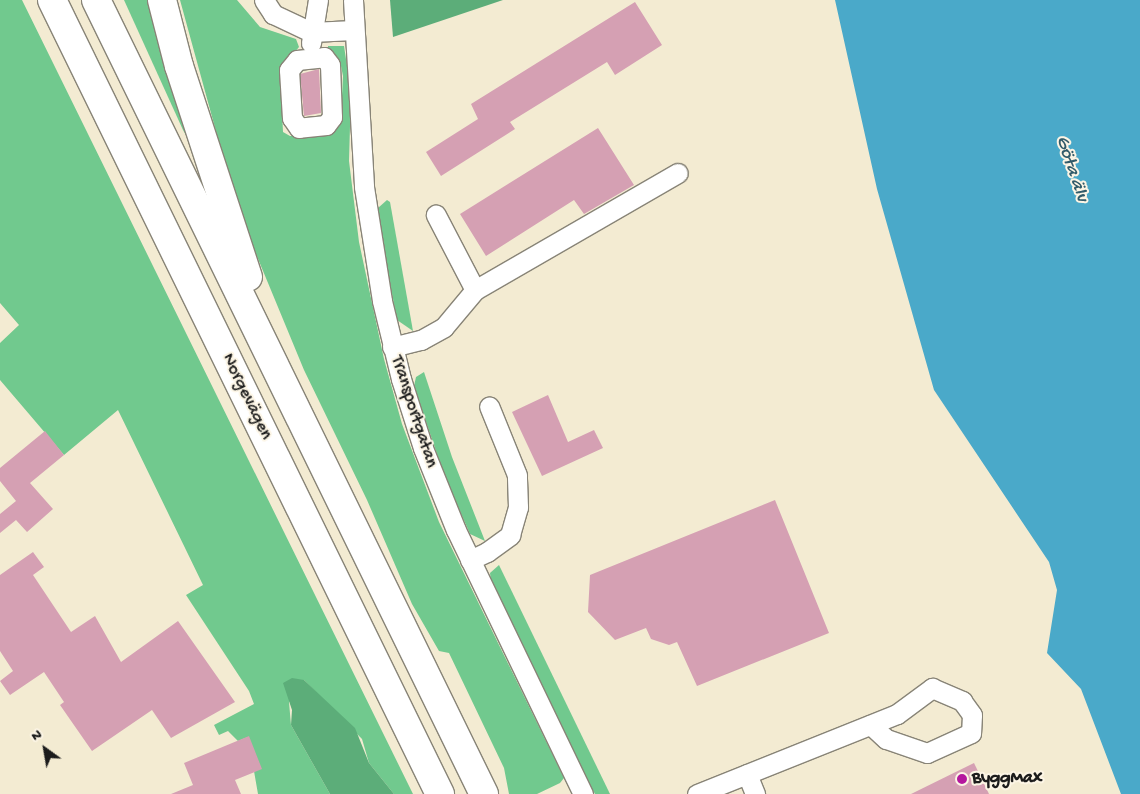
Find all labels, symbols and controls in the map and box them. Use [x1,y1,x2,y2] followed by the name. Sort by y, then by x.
[1050,133,1092,205] water label: Göta älv
[216,350,276,444] street label: Norgevägen
[385,353,441,471] street label: Transportgatan
[20,724,70,774] north arrow
[28,726,45,745] text: N
[972,768,1042,790] place label: ByggMax
[956,773,968,785] marker: ByggMax

